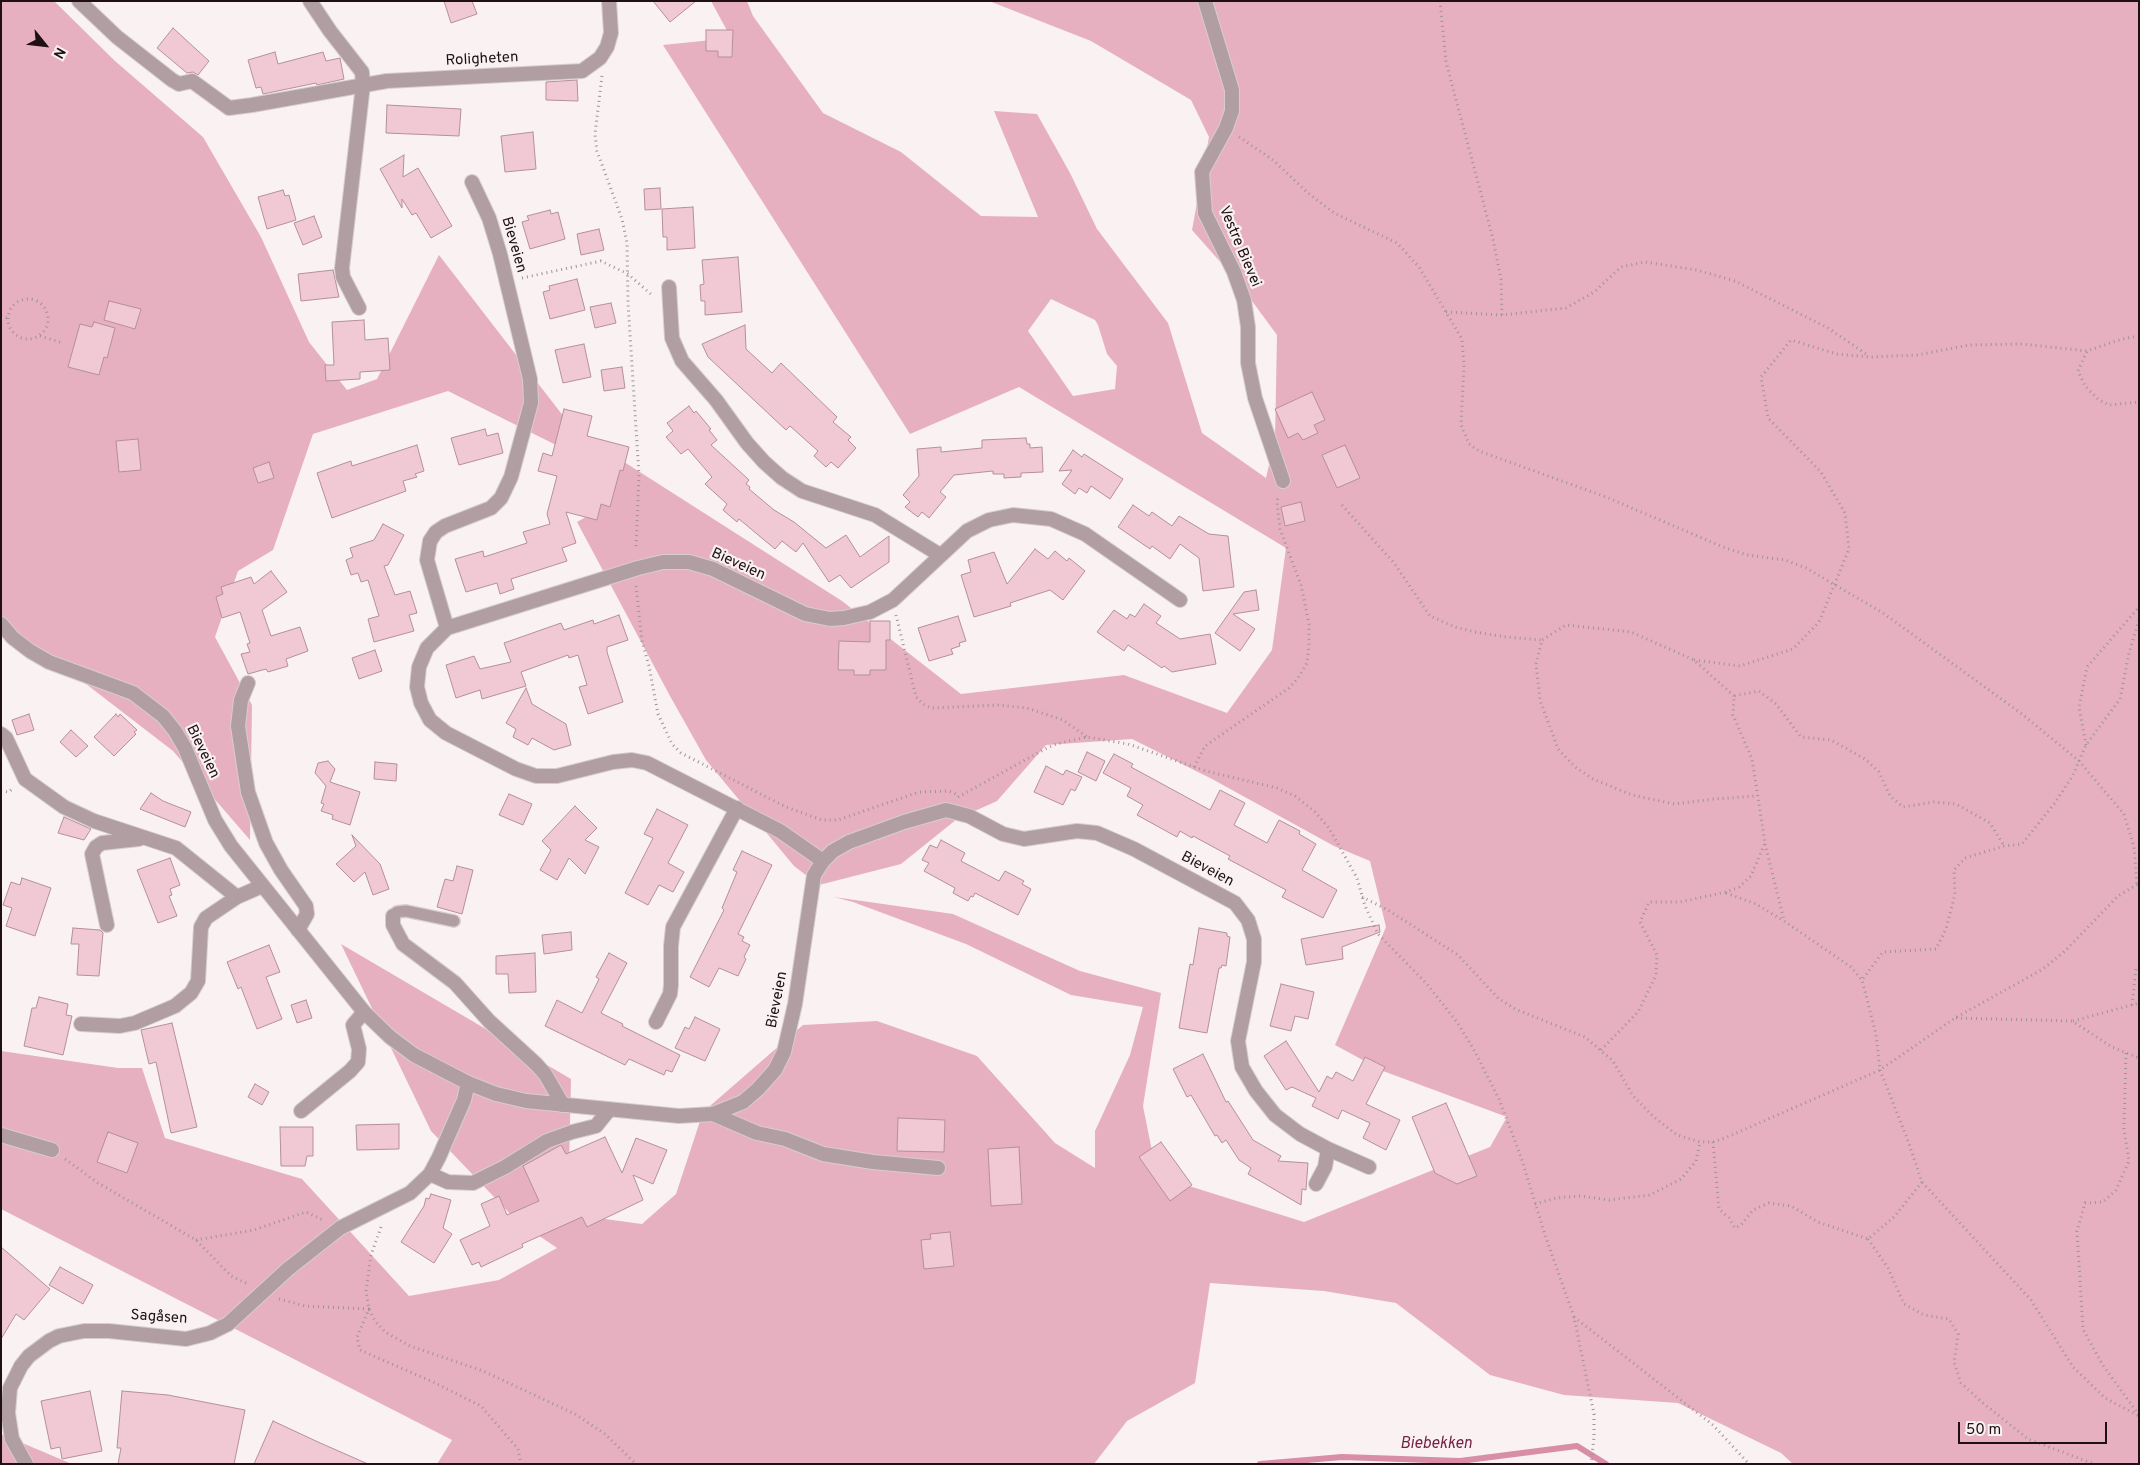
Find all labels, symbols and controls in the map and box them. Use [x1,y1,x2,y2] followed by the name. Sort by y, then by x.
[20,20,70,70] north arrow
[49,44,68,61] text: N
[445,49,519,71] street label: Roligheten
[1214,204,1264,290] street label: Vestre Bievei
[496,215,530,275] street label: Bieveien
[708,545,768,585] street label: Bieveien
[181,722,223,782] street label: Bieveien
[1177,849,1237,891] street label: Bieveien
[764,970,792,1030] street label: Bieveien
[130,1307,188,1329] street label: Sagåsen
[1960,1412,2109,1444] scale bar
[1966,1421,2001,1440] text: 50 m
[1400,1435,1472,1455] water label: Biebekken

